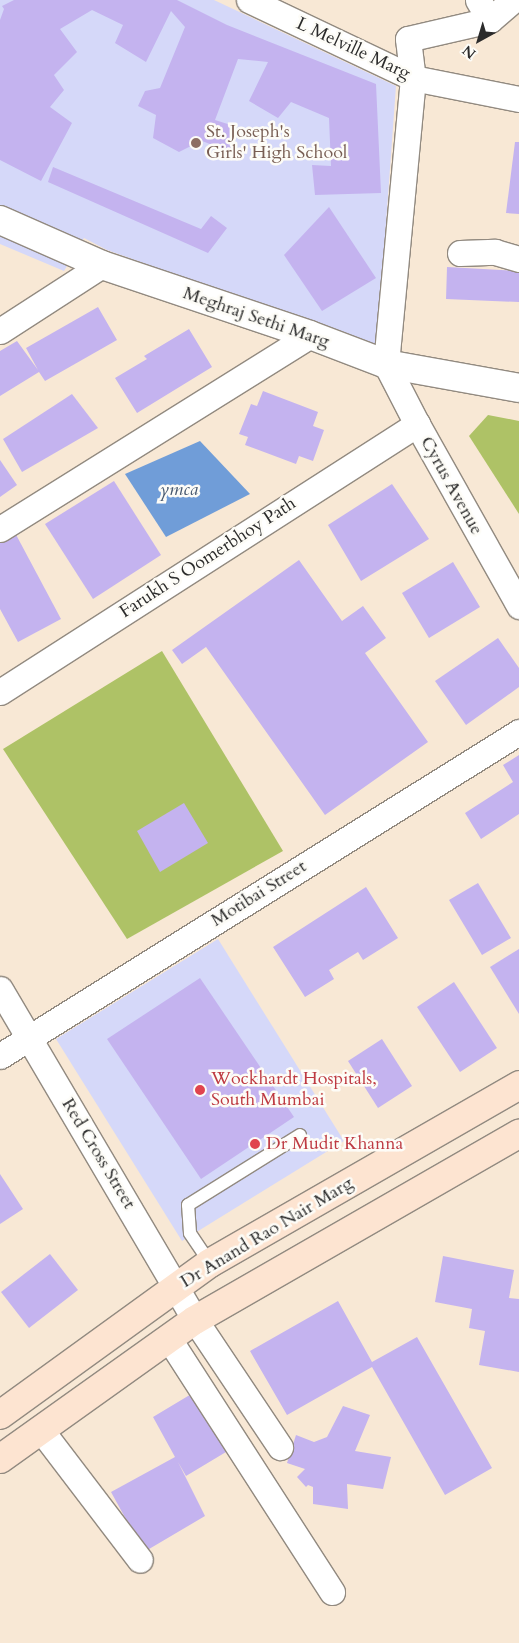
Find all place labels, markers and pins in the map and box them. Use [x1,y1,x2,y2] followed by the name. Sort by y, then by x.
[206,122,347,164] place label: St. Joseph's Girls' High School
[190,137,202,149] marker: St. Joseph's Girls' High School
[211,1069,377,1112] place label: Wockhardt Hospitals, South Mumbai
[193,1083,207,1097] marker: Wockhardt Hospitals, South Mumbai
[266,1133,403,1155] place label: Dr Mudit Khanna
[248,1137,262,1151] marker: Dr Mudit Khanna

